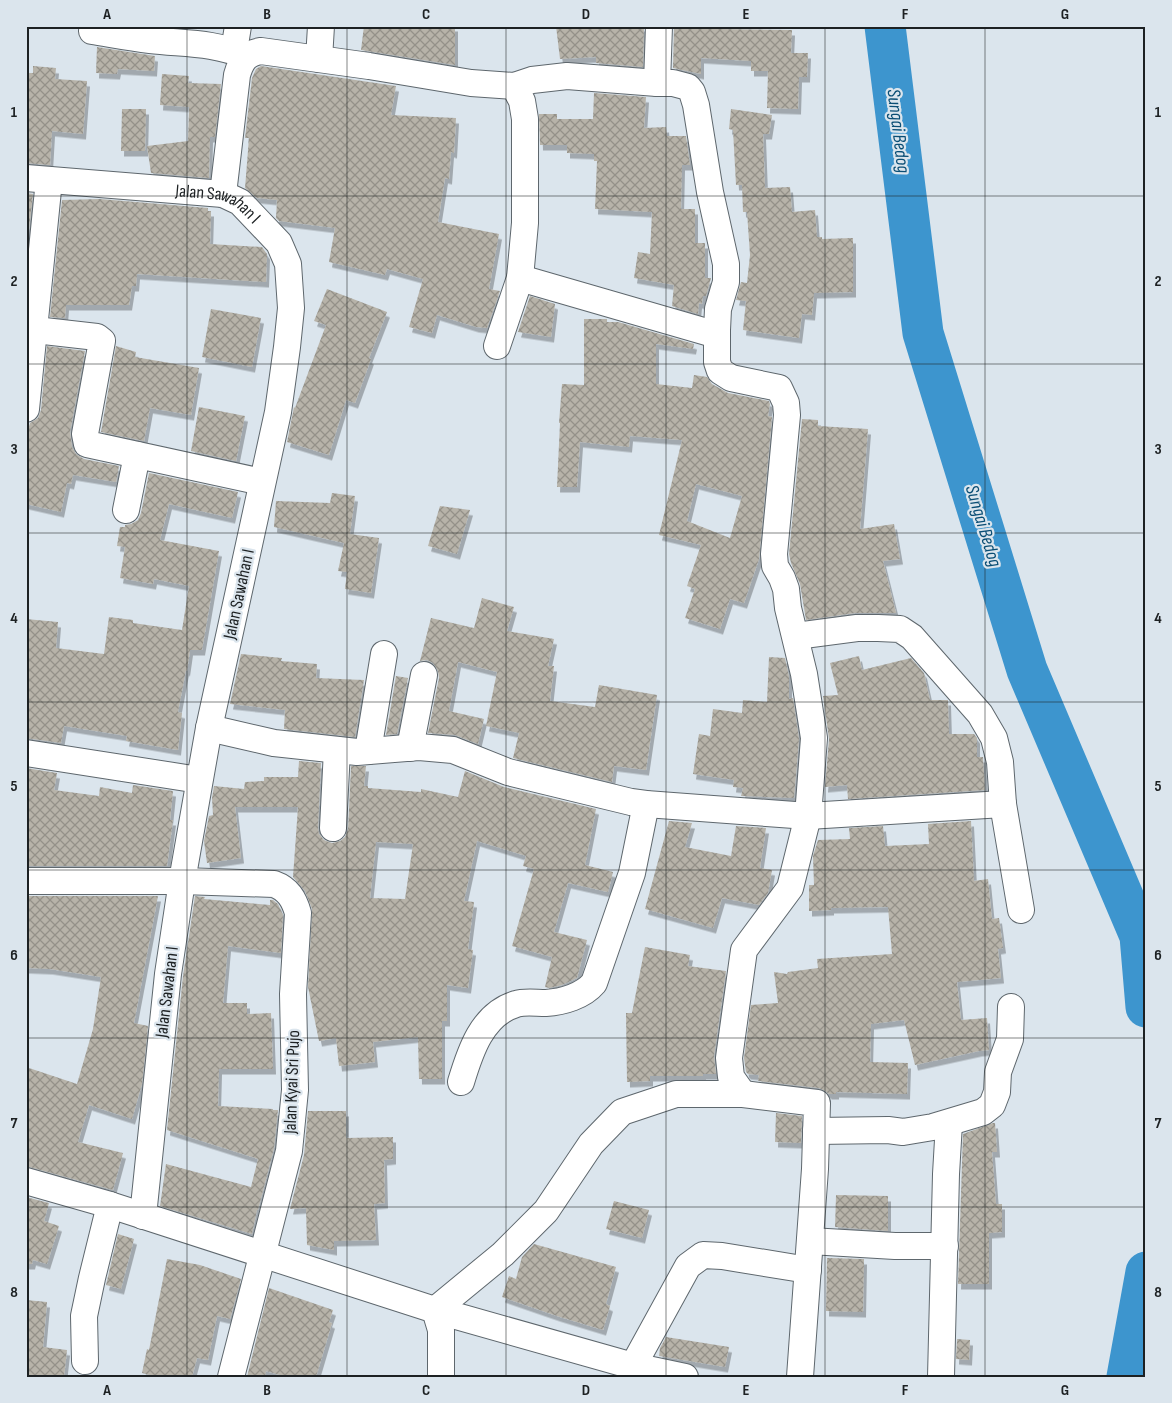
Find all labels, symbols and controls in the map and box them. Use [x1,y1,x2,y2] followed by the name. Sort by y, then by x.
[102,5,111,24] text: A
[263,5,271,24] text: B
[422,5,430,24] text: C
[582,5,590,24] text: D
[743,5,750,24] text: E
[902,5,909,24] text: F
[1061,5,1069,24] text: G
[881,88,915,175] water label: Sungai Bedog
[11,103,18,122] text: 1
[1155,103,1162,122] text: 1
[174,180,265,228] street label: Jalan Sawahan I
[10,272,18,291] text: 2
[1154,272,1162,291] text: 2
[10,440,18,459] text: 3
[1154,440,1162,459] text: 3
[960,482,1006,570] water label: Sungai Bedog
[219,547,259,642] street label: Jalan Sawahan I
[10,609,18,628] text: 4
[1154,609,1162,628] text: 4
[10,777,18,796] text: 5
[1154,777,1162,796] text: 5
[151,945,183,1040] street label: Jalan Sawahan I
[10,946,18,965] text: 6
[1154,946,1162,965] text: 6
[280,1030,304,1135] street label: Jalan Kyai Sri Pujo
[11,1114,18,1133] text: 7
[1155,1114,1162,1133] text: 7
[10,1283,18,1302] text: 8
[1154,1283,1162,1302] text: 8
[102,1381,111,1400] text: A
[263,1381,271,1400] text: B
[422,1381,430,1400] text: C
[582,1381,590,1400] text: D
[743,1381,750,1400] text: E
[902,1381,909,1400] text: F
[1061,1381,1069,1400] text: G

